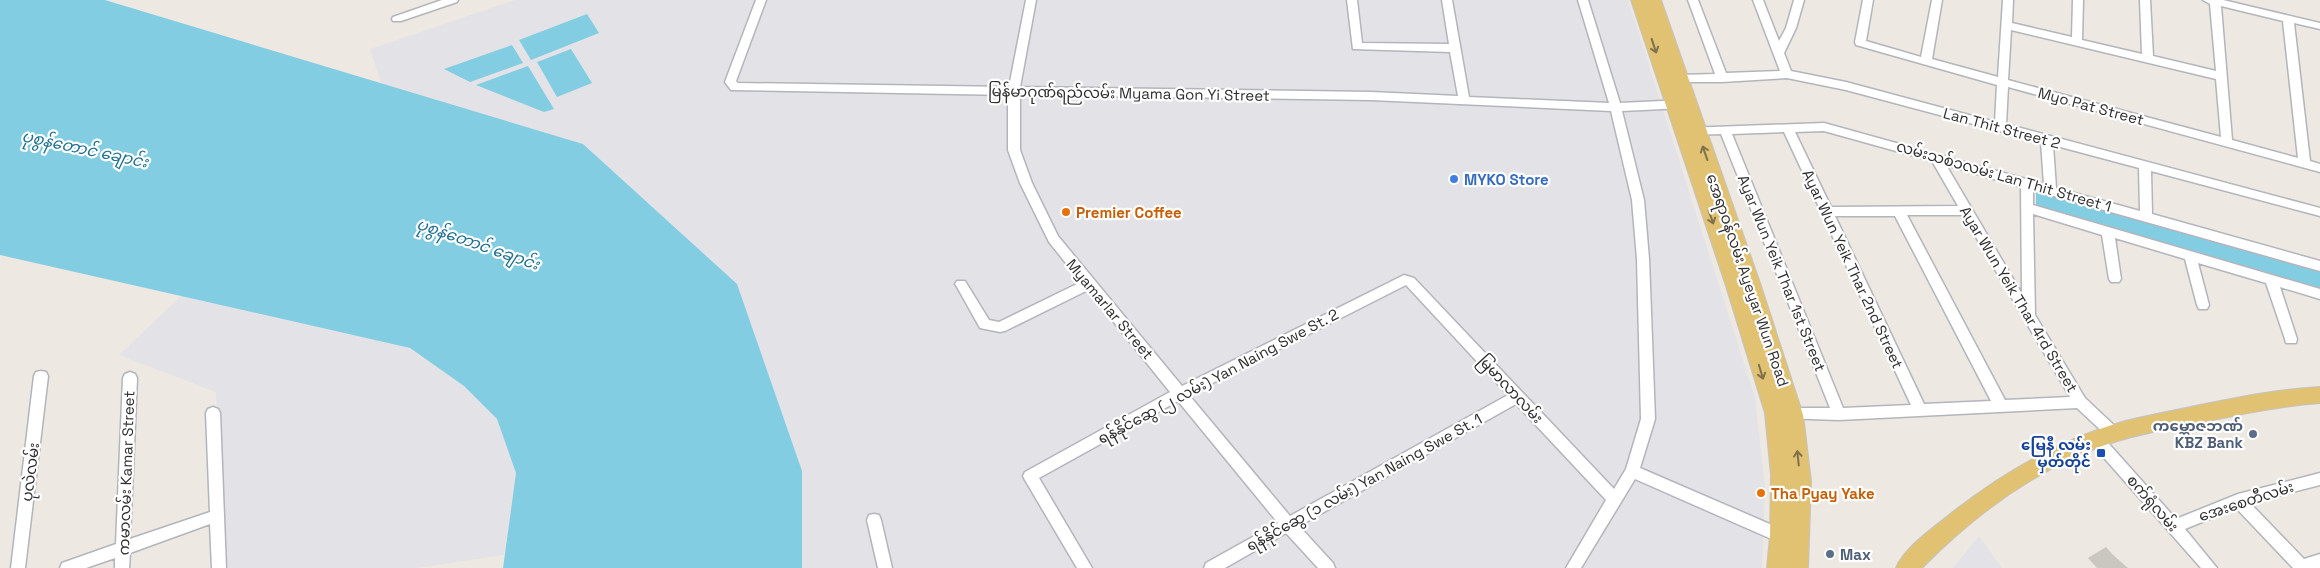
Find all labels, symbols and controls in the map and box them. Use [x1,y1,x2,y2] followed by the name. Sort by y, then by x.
[1650,38,1659,54] one-way arrow
[988,81,1270,108] street label: မြန်မာဂုဏ်ရည်လမ်း Myama Gon Yi Street
[2036,83,2146,129] street label: Myo Pat Street
[1941,103,2063,153] street label: Lan Thit Street 2
[19,124,152,176] water label: ပုစွန်တောင် ချောင်း
[1894,136,2114,216] street label: လမ်းသစ်၁လမ်း Lan Thit Street 1
[1700,145,1709,161] one-way arrow
[1798,166,1908,372] street label: Ayar Wun Yeik Thar 2nd Street
[1464,170,1549,189] place label: MYKO Store
[1700,171,1793,390] street label: အေရာဝန်လမ်း Ayeyar Wun Road
[1734,172,1830,374] street label: Ayar Wun Yeik Thar 1st Street
[1448,173,1460,185] marker: MYKO Store
[1956,202,2082,396] street label: Ayar Wun Yeik Thar 4rd Street
[1076,203,1182,222] place label: Premier Coffee
[1060,206,1072,218] marker: Premier Coffee
[1707,209,1716,224] one-way arrow
[413,212,544,278] water label: ပုစွန်တောင် ချောင်း
[1062,255,1158,363] street label: Myamarlar Street
[1094,304,1343,450] street label: ရန်နိုင်ဆွေ (၂ လမ်း) Yan Naing Swe St. 2
[1472,351,1547,429] street label: မြမာလာလမ်း
[1757,363,1767,379] one-way arrow
[114,390,138,556] street label: ကမာလမ်း Kamar Street
[1243,409,1487,558] street label: ရန်နိုင်ဆွေ (၁ လမ်း) Yan Naing Swe St. 1
[2153,416,2244,452] place label: ကမ္ဘောဇဘဏ် KBZ Bank
[2247,428,2259,440] marker: ကမ္ဘောဇဘဏ် KBZ Bank
[2021,435,2091,474] place label: မြေနီ လမ်း မှတ်တိုင်
[17,441,46,503] street label: ပုလဲလမ်း
[2095,447,2107,459] marker: မြေနီ လမ်း မှတ်တိုင်
[1793,450,1803,466] one-way arrow
[2121,471,2183,537] street label: စက်ရုံလမ်း
[2196,477,2296,525] street label: အေးစေတီလမ်း
[1771,484,1875,503] place label: Tha Pyay Yake
[1755,487,1767,499] marker: Tha Pyay Yake
[1840,545,1871,564] place label: Max
[1824,548,1836,560] marker: Max

